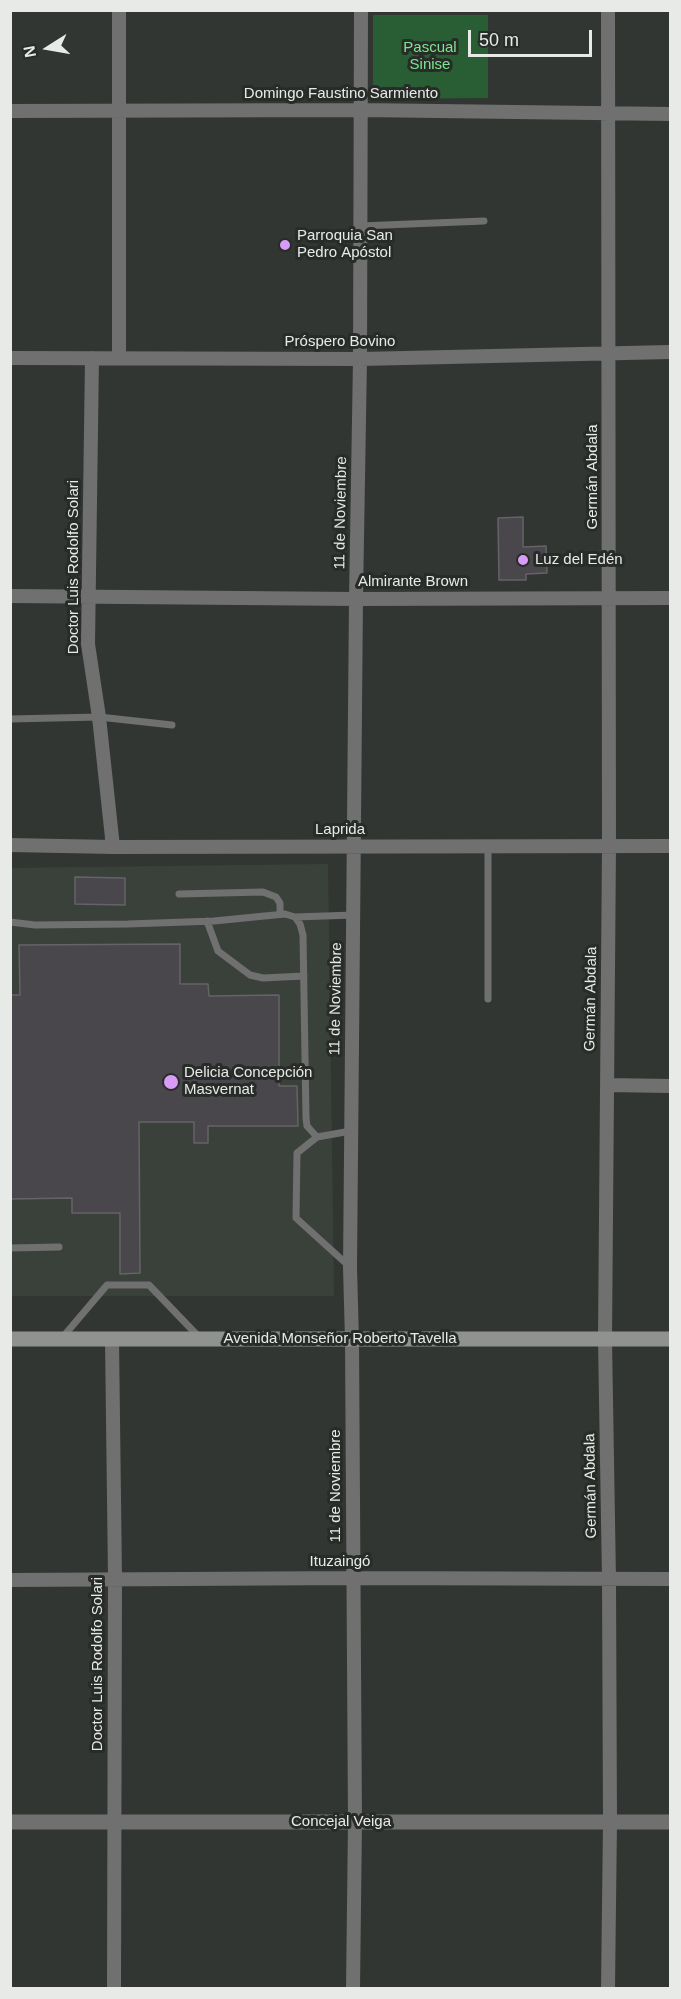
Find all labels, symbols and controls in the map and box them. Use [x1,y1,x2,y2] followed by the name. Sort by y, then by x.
[18,18,78,78] north arrow
[471,18,596,56] scale bar
[479,30,519,50] text: 50 m
[403,39,457,74] park label: Pascual Sinise
[20,44,39,59] text: N
[244,85,438,103] street label: Domingo Faustino Sarmiento
[297,227,393,262] place label: Parroquia San Pedro Apóstol
[278,238,292,252] marker: Parroquia San Pedro Apóstol
[285,333,395,351] street label: Próspero Bovino
[584,424,602,530] street label: Germán Abdala
[331,456,351,570] street label: 11 de Noviembre
[65,480,83,654] street label: Doctor Luis Rodolfo Solari
[535,551,623,569] place label: Luz del Edén
[516,553,530,567] marker: Luz del Edén
[358,573,468,591] street label: Almirante Brown
[315,821,365,839] street label: Laprida
[326,942,346,1056] street label: 11 de Noviembre
[581,946,601,1052] street label: Germán Abdala
[184,1064,312,1099] place label: Delicia Concepción Masvernat
[162,1073,180,1091] marker: Delicia Concepción Masvernat
[223,1330,457,1348] street label: Avenida Monseñor Roberto Tavella
[327,1429,345,1543] street label: 11 de Noviembre
[581,1433,601,1539] street label: Germán Abdala
[310,1553,370,1571] street label: Ituzaingó
[89,1577,107,1751] street label: Doctor Luis Rodolfo Solari
[291,1813,391,1831] street label: Concejal Veiga

